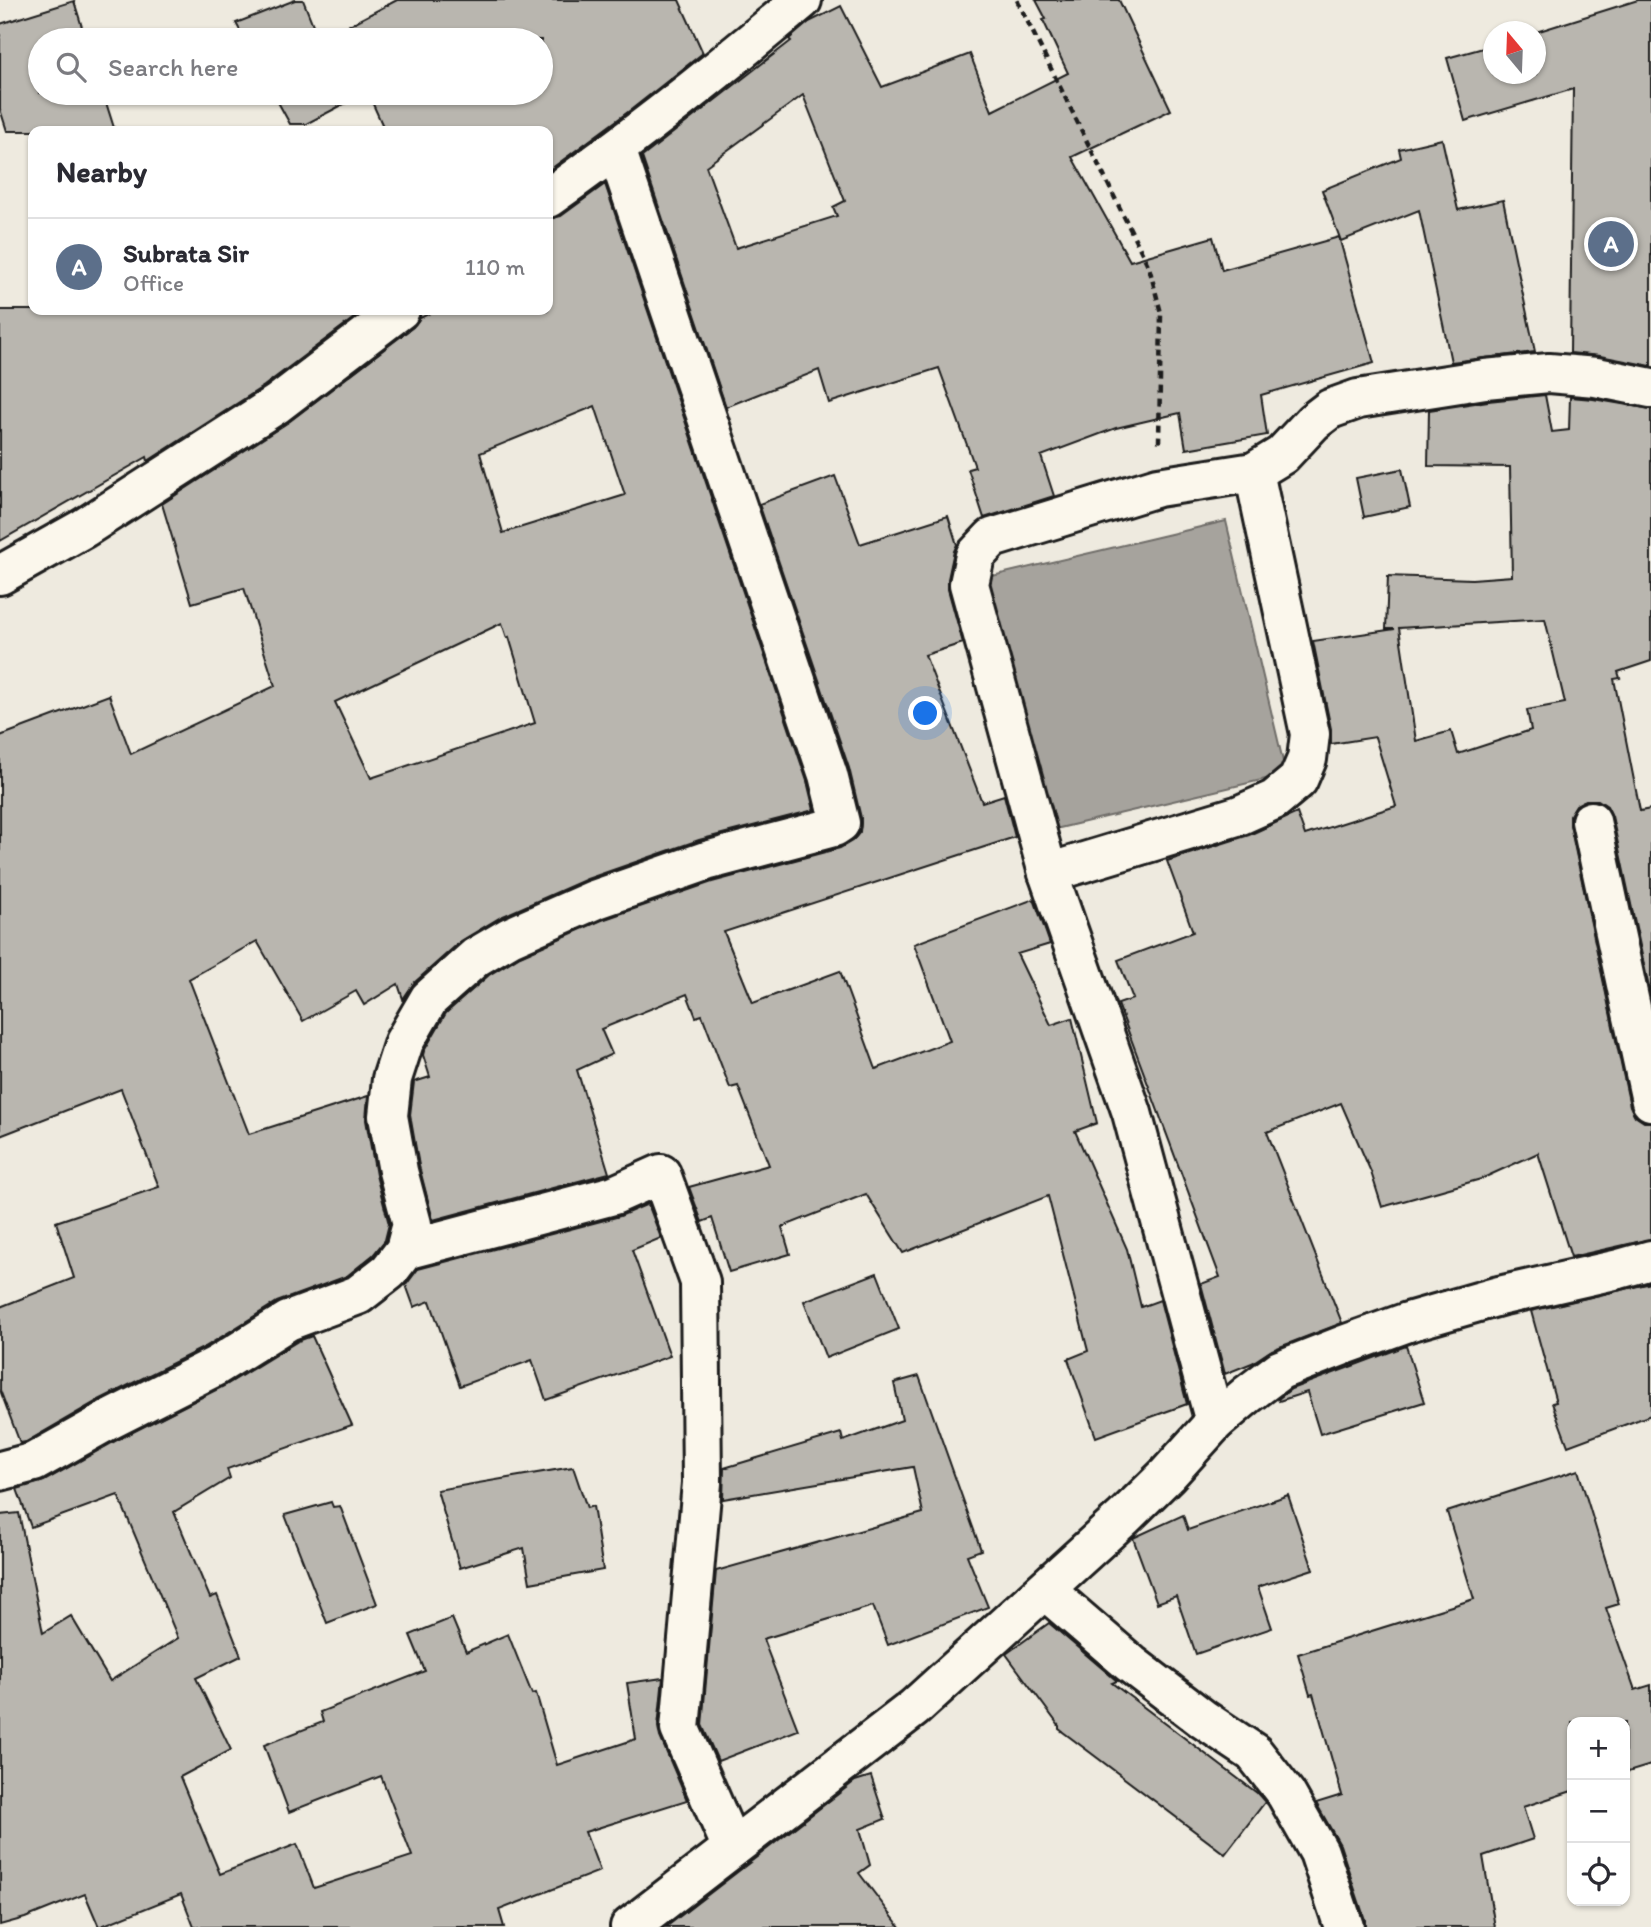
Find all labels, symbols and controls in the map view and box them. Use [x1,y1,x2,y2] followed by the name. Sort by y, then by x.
[1483,21,1546,84] north arrow
[28,28,553,105] search box
[52,48,90,86] icon: search
[108,51,238,83] text: Search here
[56,153,147,190] text: Nearby
[1588,218,1634,270] pin: A
[123,237,249,269] text: Subrata Sir
[72,253,86,281] text: A
[465,253,525,281] text: 110 m
[123,269,184,297] text: Office
[908,696,942,730] your location
[1567,1717,1630,1906] map controls
[1567,1717,1630,1780] button: +
[1567,1780,1630,1843] button: −
[1567,1843,1630,1906] button: locate

